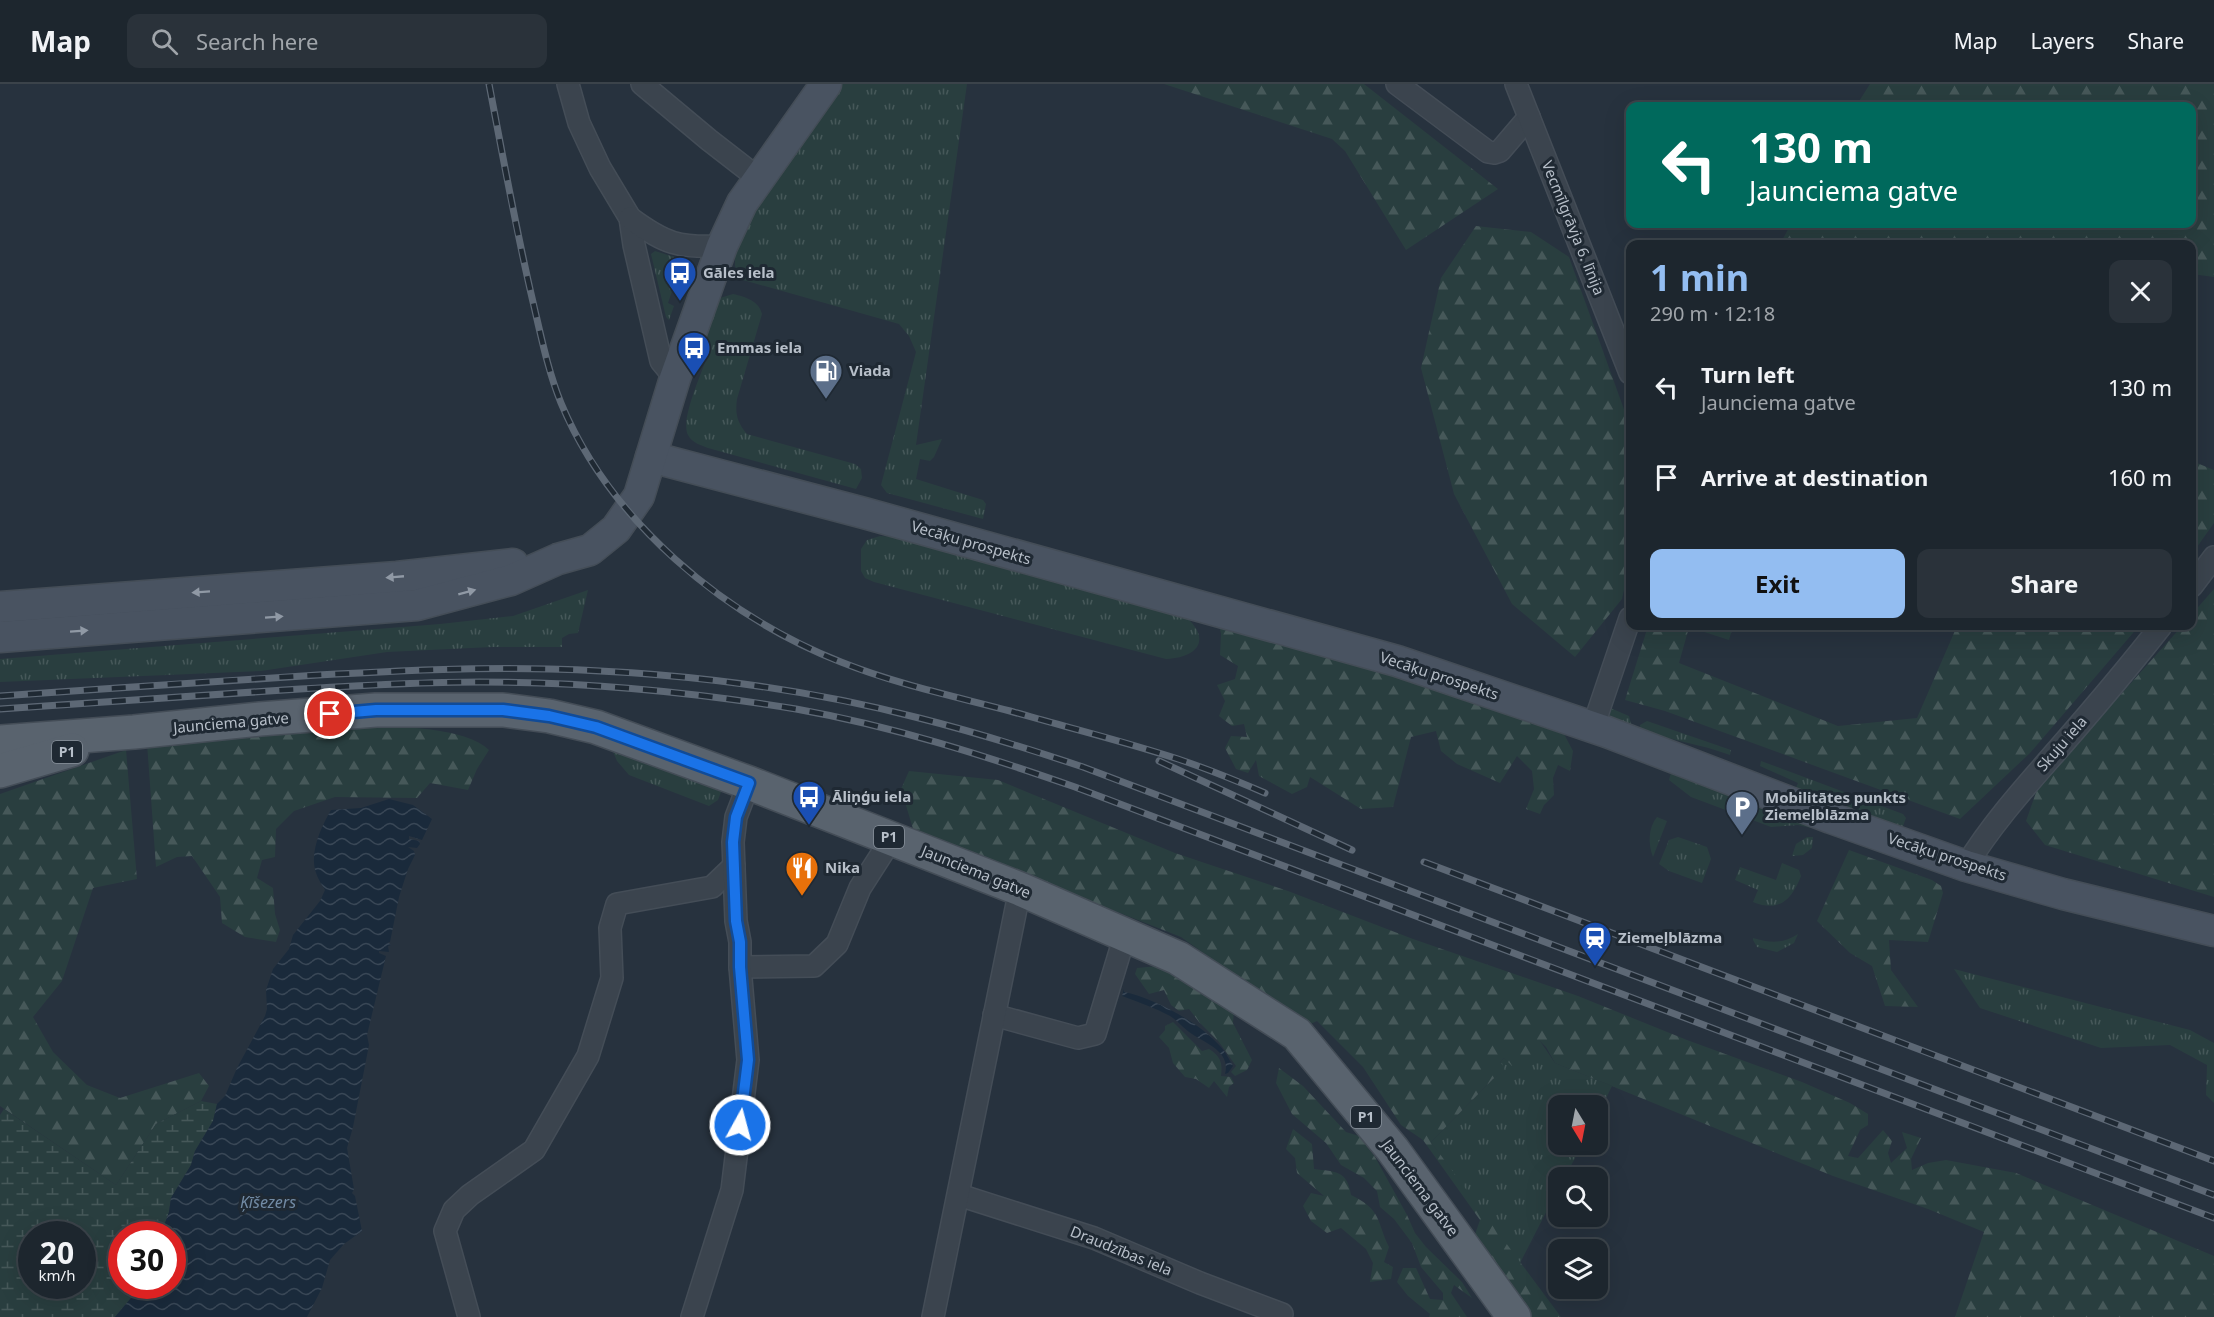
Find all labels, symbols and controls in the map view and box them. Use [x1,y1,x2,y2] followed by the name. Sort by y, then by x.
[127,14,547,68] search box
[30,22,91,60] text: Map
[148,25,181,58] icon: search
[196,26,318,56] text: Search here
[1954,27,1998,55] text: Map
[2031,27,2095,55] text: Layers
[2128,27,2184,55] text: Share
[1749,118,1873,175] text: 130 m
[1650,126,1728,204] icon: left
[1538,158,1610,298] street label: Vecmīlgrāvja 6. līnija
[1749,172,1958,209] text: Jaunciema gatve
[1650,253,1749,302] text: 1 min
[662,255,698,302] bus stop icon: Gāles iela
[2109,260,2172,323] button: close
[703,262,775,282] place label: Gāles iela
[1650,300,1775,327] text: 290 m · 12:18
[676,330,712,377] bus stop icon: Emmas iela
[717,337,802,357] place label: Emmas iela
[808,353,844,400] fuel station icon: Viada
[1701,359,1795,389] text: Turn left
[849,360,891,380] place label: Viada
[1650,371,1683,404] icon: left
[2108,372,2172,402] text: 130 m
[1701,389,1856,416] text: Jaunciema gatve
[1650,461,1683,494] icon: arrive
[1701,462,1928,492] text: Arrive at destination
[2108,462,2172,492] text: 160 m
[909,515,1033,569] street label: Vecāķu prospekts
[1650,549,1905,618] button: Exit
[1917,549,2172,618] button: Share
[386,572,405,582] one-way arrow
[191,587,210,596] one-way arrow
[458,587,476,596] one-way arrow
[264,612,283,621] one-way arrow
[70,626,89,636] one-way arrow
[1377,646,1501,704] street label: Vecāķu prospekts
[304,688,355,739] pin
[313,697,346,730] icon: arrive
[170,707,290,737] street label: Jaunciema gatve
[2032,711,2091,775] street label: Skuju iela
[52,741,82,763] road number: P1
[791,779,827,826] bus stop icon: Āliņģu iela
[832,786,911,806] place label: Āliņģu iela
[1765,787,1906,824] place label: Mobilitātes punkts Ziemeļblāzma
[1724,789,1760,836] parking icon: Mobilitātes punkts Ziemeļblāzma
[874,826,904,848] road number: P1
[1885,827,2009,885] street label: Vecāķu prospekts
[917,839,1034,902] street label: Jaunciema gatve
[784,850,820,897] restaurant icon: Nika
[825,857,860,877] place label: Nika
[1577,920,1613,967] station icon: Ziemeļblāzma
[1618,927,1722,947] place label: Ziemeļblāzma
[708,1093,772,1157] position arrow
[1548,1095,1608,1155] north arrow
[1548,1095,1608,1299] map controls
[1351,1106,1381,1128] road number: P1
[1377,1133,1464,1240] street label: Jaunciema gatve
[1548,1167,1608,1227] button: search
[240,1191,296,1213] water label: Ķīšezers
[108,1221,186,1299] speed limit sign: 30
[1068,1221,1175,1280] street label: Draudzības iela
[40,1232,74,1273] text: 20
[1548,1239,1608,1299] button: layers
[39,1265,75,1285] text: km/h

